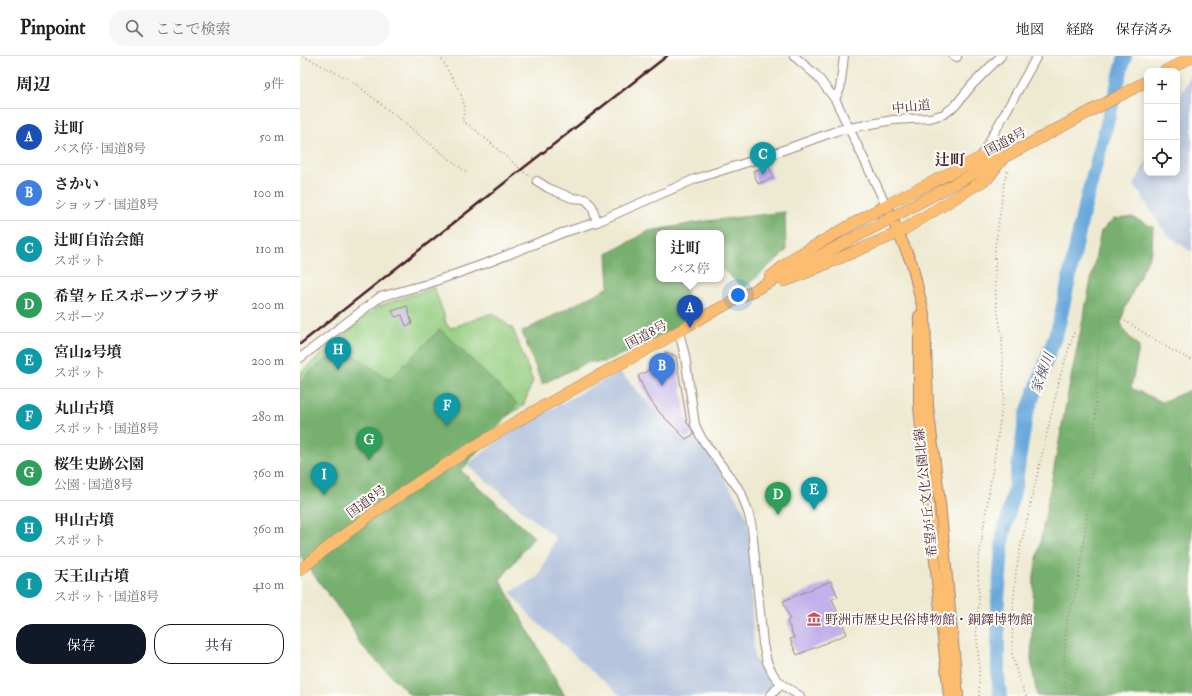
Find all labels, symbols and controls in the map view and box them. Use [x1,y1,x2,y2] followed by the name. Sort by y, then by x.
[109,10,389,46] search box
[20,16,85,40] text: Pinpoint
[123,17,145,39] icon: search
[155,20,230,39] text: ここで検索
[1016,21,1044,38] text: 地図
[1066,21,1094,38] text: 経路
[1116,21,1172,38] text: 保存済み
[1144,68,1180,176] map controls
[1144,68,1180,104] button: +
[16,74,50,95] text: 周辺
[264,76,284,92] text: 9件
[891,97,931,117] street label: 中山道
[1144,104,1180,140] button: −
[54,119,84,138] text: 辻町
[982,124,1029,160] street label: 国道8号
[25,129,33,145] text: A
[259,129,284,145] text: 50 m
[1144,140,1180,176] button: locate
[54,141,146,157] text: バス停 · 国道8号
[750,142,776,175] pin: C
[935,151,965,170] district label: 辻町
[54,175,99,194] text: さかい
[25,185,33,201] text: B
[253,185,284,201] text: 100 m
[54,197,159,213] text: ショップ · 国道8号
[656,230,724,282] popup
[54,231,144,250] text: 辻町自治会館
[670,239,701,258] text: 辻町
[24,241,34,257] text: C
[255,241,284,257] text: 110 m
[54,253,106,269] text: スポット
[670,261,710,277] text: バス停
[728,285,748,305] your location
[54,287,218,306] text: 希望ヶ丘スポーツプラザ
[677,295,703,328] pin: A
[24,297,34,313] text: D
[251,297,284,313] text: 200 m
[54,309,105,325] text: スポーツ
[623,317,670,353] street label: 国道8号
[325,337,351,370] pin: H
[54,343,122,362] text: 宮山2号墳
[1027,349,1058,396] water label: 家棟川
[24,353,34,369] text: E
[251,353,284,369] text: 200 m
[649,353,675,386] pin: B
[54,365,106,381] text: スポット
[434,393,460,426] pin: F
[54,399,114,418] text: 丸山古墳
[25,409,33,425] text: F
[252,409,284,425] text: 280 m
[54,421,159,437] text: スポット · 国道8号
[356,427,382,460] pin: G
[911,427,941,558] street label: 希望が丘文化公園北線
[54,455,144,474] text: 桜生史跡公園
[311,462,337,495] pin: I
[24,465,34,481] text: G
[253,465,284,481] text: 360 m
[54,477,133,493] text: 公園 · 国道8号
[801,477,827,510] pin: E
[344,482,390,522] street label: 国道8号
[765,482,791,515] pin: D
[54,511,114,530] text: 甲山古墳
[24,521,34,537] text: H
[253,521,284,537] text: 360 m
[54,533,106,549] text: スポット
[54,567,129,586] text: 天王山古墳
[26,577,32,593] text: I
[253,577,284,593] text: 410 m
[54,589,159,605] text: スポット · 国道8号
[806,611,822,627] museum icon: 野洲市歴史民俗博物館・銅鐸博物館
[825,612,1033,628] place label: 野洲市歴史民俗博物館・銅鐸博物館
[16,624,146,664] button: 保存
[154,624,284,664] button: 共有

